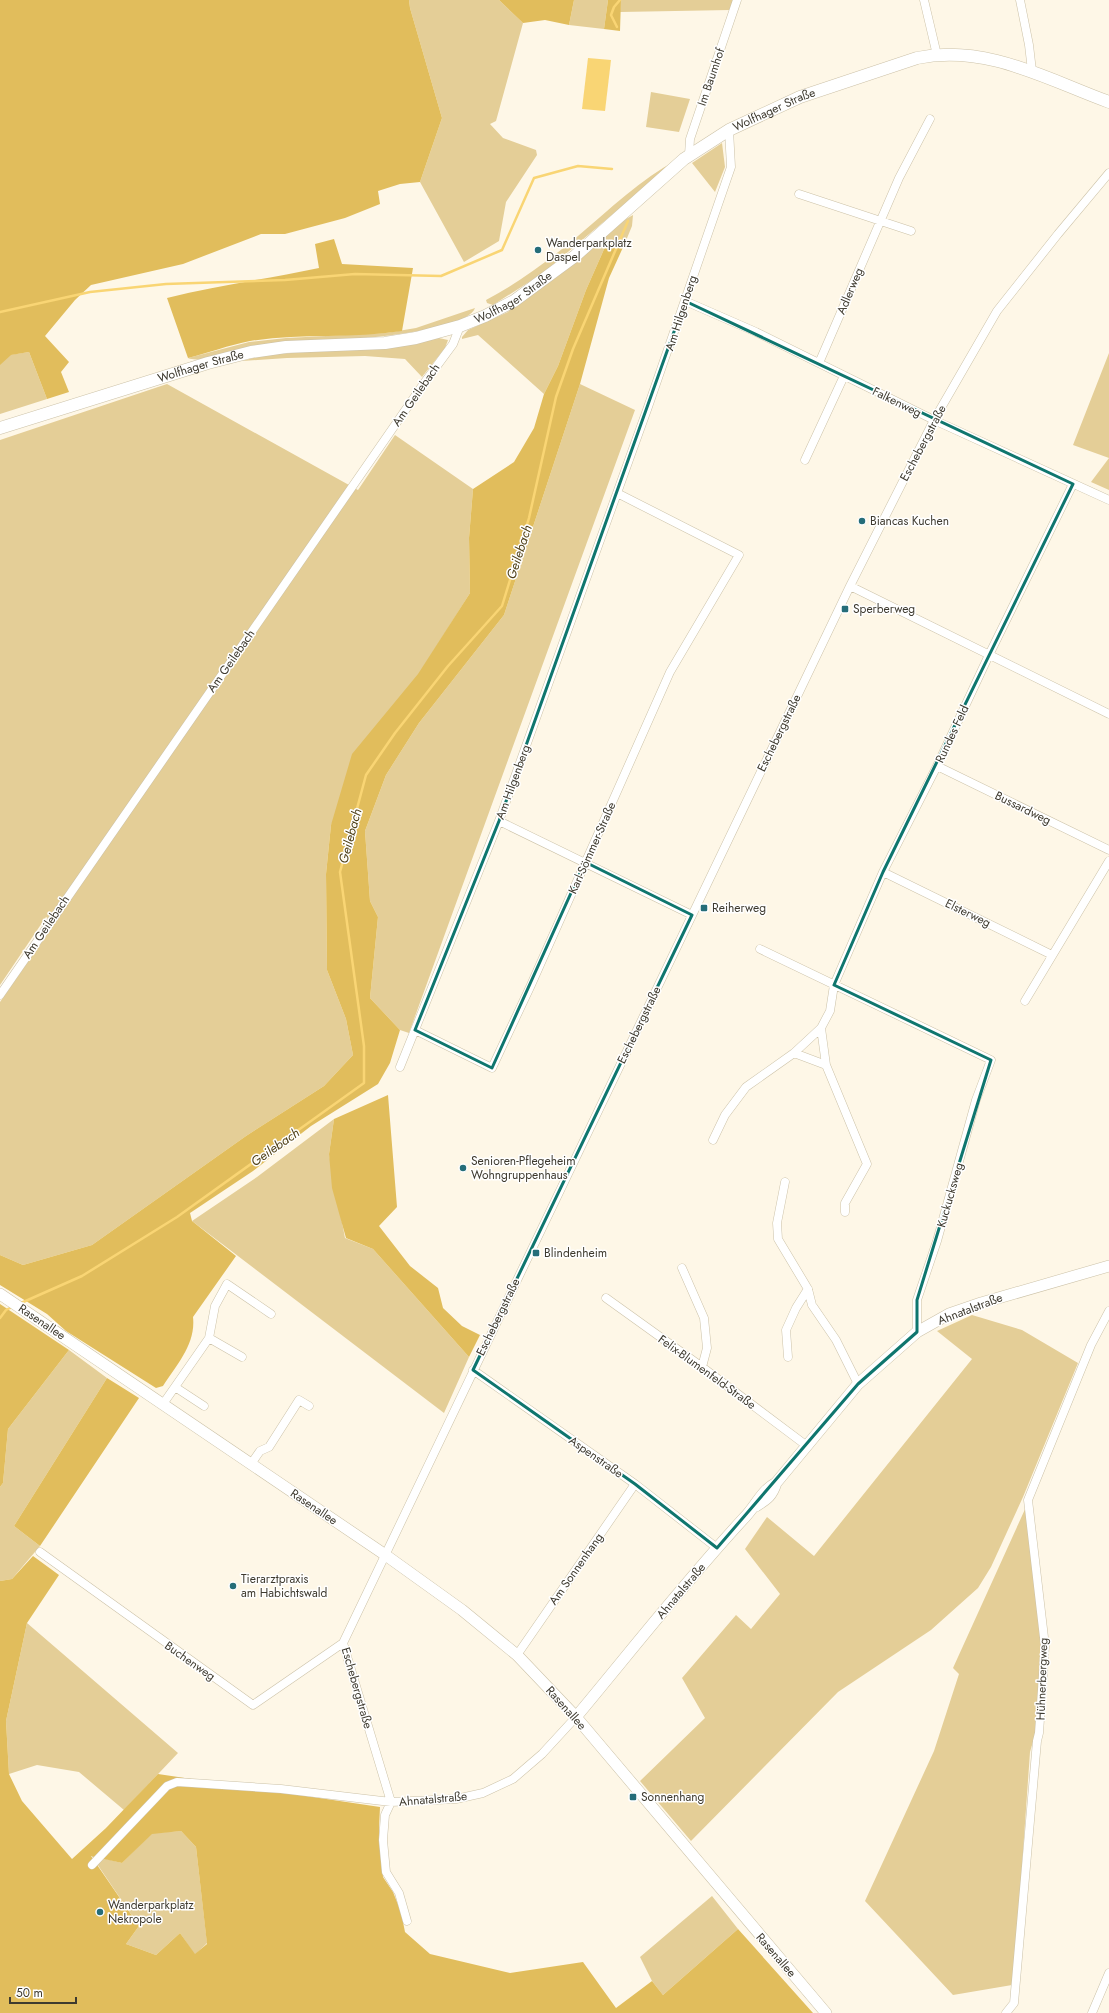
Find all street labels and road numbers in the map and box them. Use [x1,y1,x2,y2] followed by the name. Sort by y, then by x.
[693,45,730,108] street label: Im Baumhof
[730,84,818,136] street label: Wolfhager Straße
[832,265,868,317] street label: Adlerweg
[471,267,556,328] street label: Wolfhager Straße
[660,273,702,353] street label: Am Hilgenberg
[155,345,246,387] street label: Wolfhager Straße
[388,360,444,430] street label: Am Geilebach
[869,382,925,422] street label: Falkenweg
[895,402,951,484] street label: Eschebergstraße
[203,626,259,696] street label: Am Geilebach
[752,691,806,775] street label: Eschebergstraße
[931,702,973,766] street label: Rundes Feld
[491,742,535,822] street label: Am Hilgenberg
[992,787,1054,829] street label: Bussardweg
[564,799,620,897] street label: Karl-Sömmer-Straße
[18,892,74,962] street label: Am Geilebach
[942,894,994,932] street label: Elsterweg
[612,983,666,1067] street label: Eschebergstraße
[932,1160,968,1230] street label: Kuckucksweg
[471,1275,525,1359] street label: Eschebergstraße
[935,1288,1005,1330] street label: Ahnatalstraße
[15,1300,69,1344] street label: Rasenallee
[654,1330,760,1414] street label: Felix-Blumenfeld-Straße
[565,1432,627,1482] street label: Aspenstraße
[287,1485,341,1529] street label: Rasenallee
[544,1529,608,1609] street label: Am Sonnenhang
[652,1559,710,1623] street label: Ahnatalstraße
[161,1637,219,1685] street label: Buchenweg
[1032,1637,1052,1721] street label: Hühnerbergweg
[337,1645,377,1731] street label: Eschebergstraße
[541,1682,591,1734] street label: Rasenallee
[398,1787,468,1811] street label: Ahnatalstraße
[752,1929,800,1981] street label: Rasenallee

